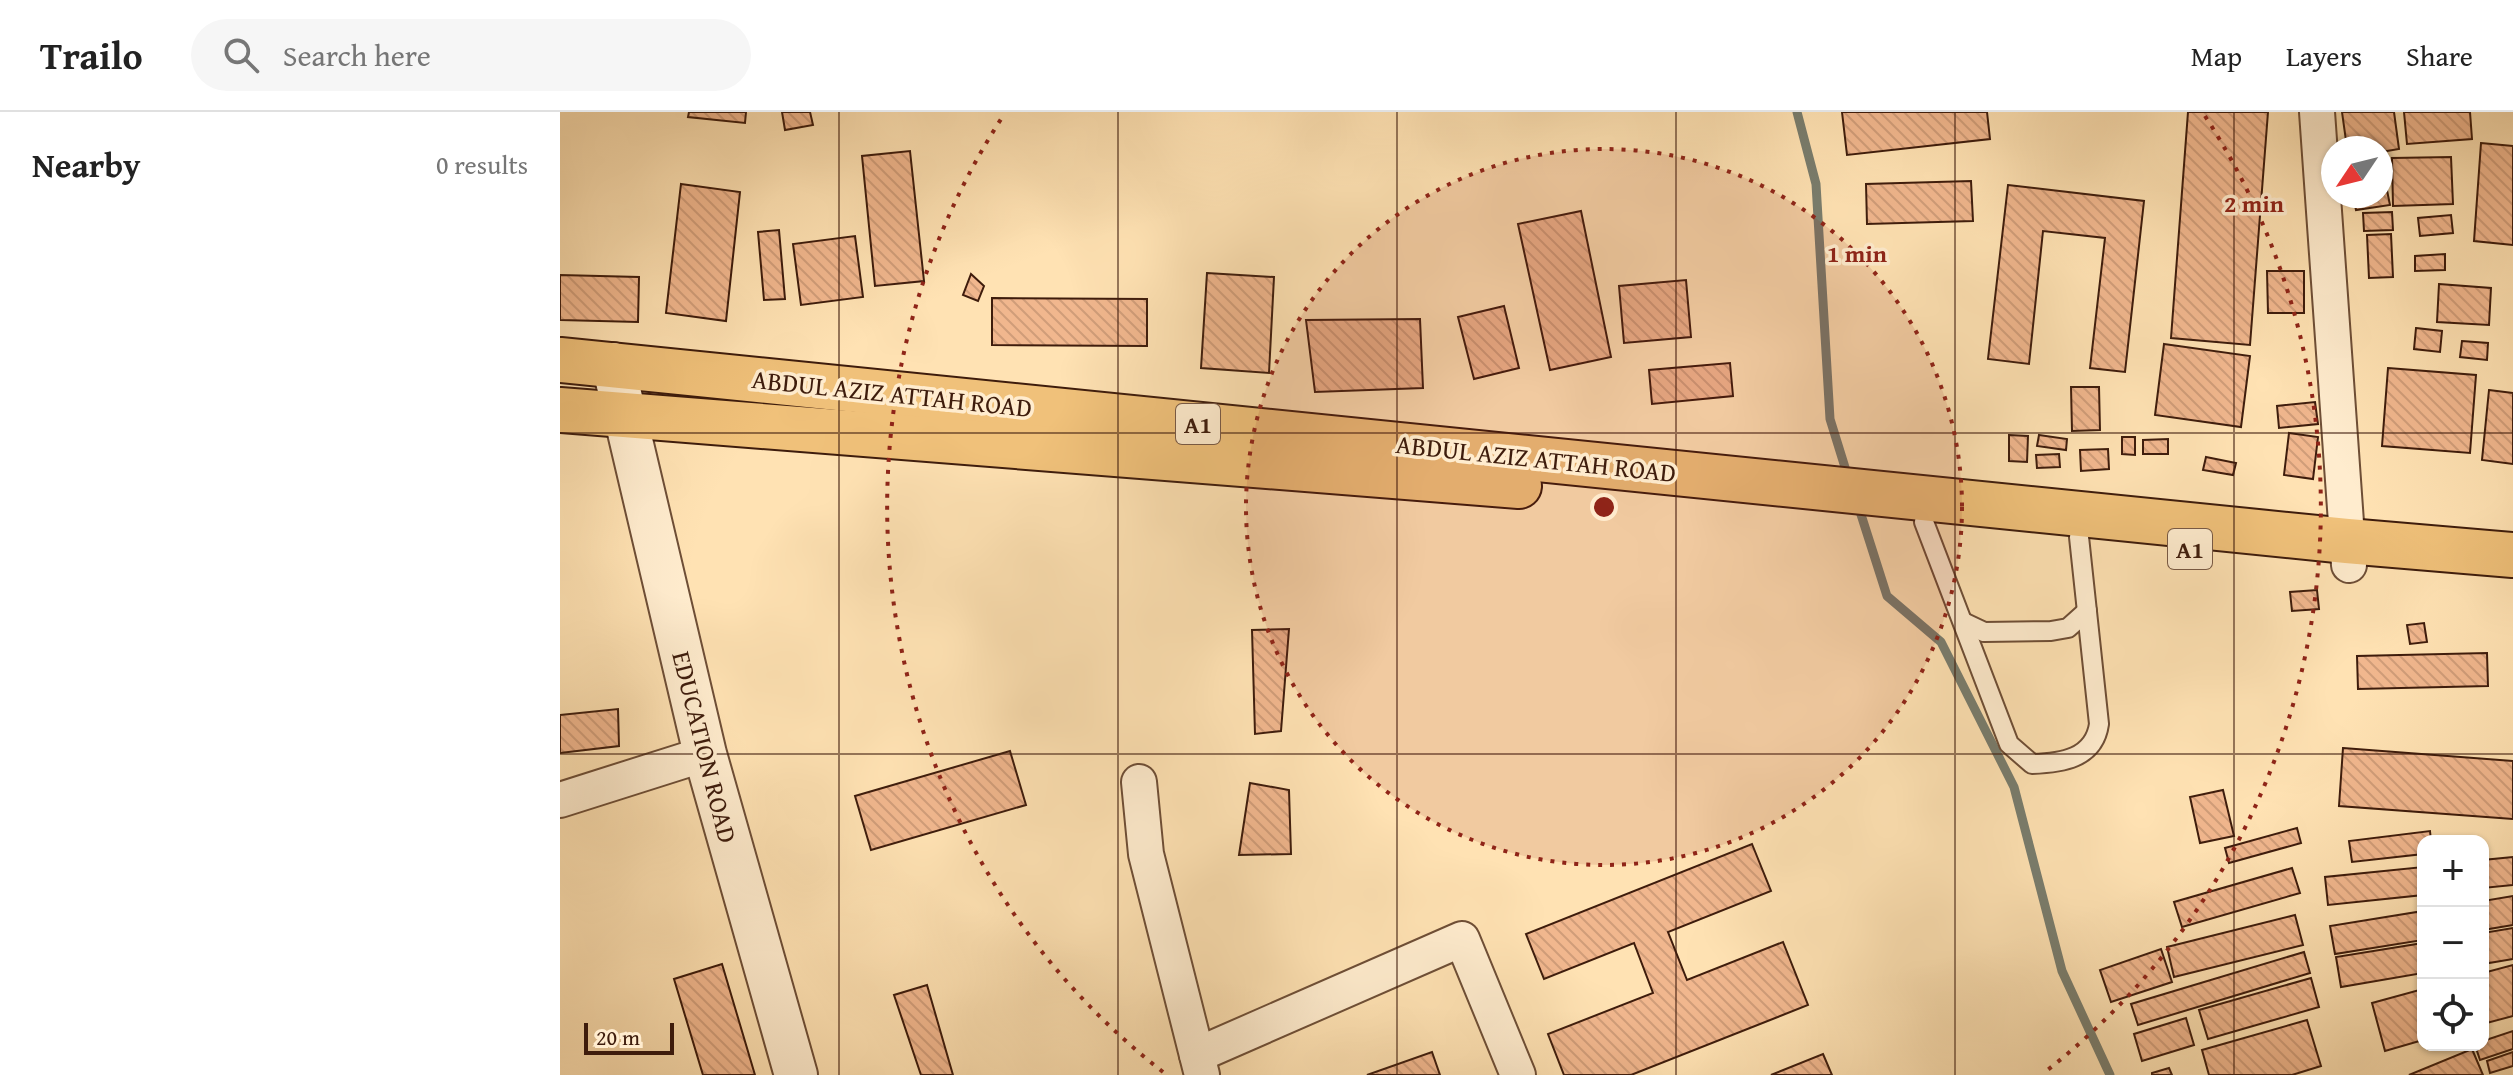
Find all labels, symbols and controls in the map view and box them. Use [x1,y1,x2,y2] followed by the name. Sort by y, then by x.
[191,19,751,91] search box
[40,27,143,83] text: Trailo
[219,33,263,77] icon: search
[283,33,431,77] text: Search here
[2191,35,2242,76] text: Map
[2286,35,2362,76] text: Layers
[2406,35,2473,76] text: Share
[2321,136,2393,208] north arrow
[32,140,141,189] text: Nearby
[436,145,528,184] text: 0 results
[2224,186,2284,221] text: 2 min
[1827,236,1887,271] text: 1 min
[750,359,1034,427] street label: ABDUL AZIZ ATTAH ROAD
[1176,404,1220,444] road number: A1
[1394,424,1678,492] street label: ABDUL AZIZ ATTAH ROAD
[1590,493,1618,521] centre of rings
[2168,529,2212,569] road number: A1
[662,647,748,847] street label: EDUCATION ROAD
[2417,835,2489,1051] map controls
[2417,835,2489,907] button: +
[2417,907,2489,979] button: −
[2417,979,2489,1051] button: locate
[584,1019,674,1055] scale bar
[596,1021,640,1053] text: 20 m

